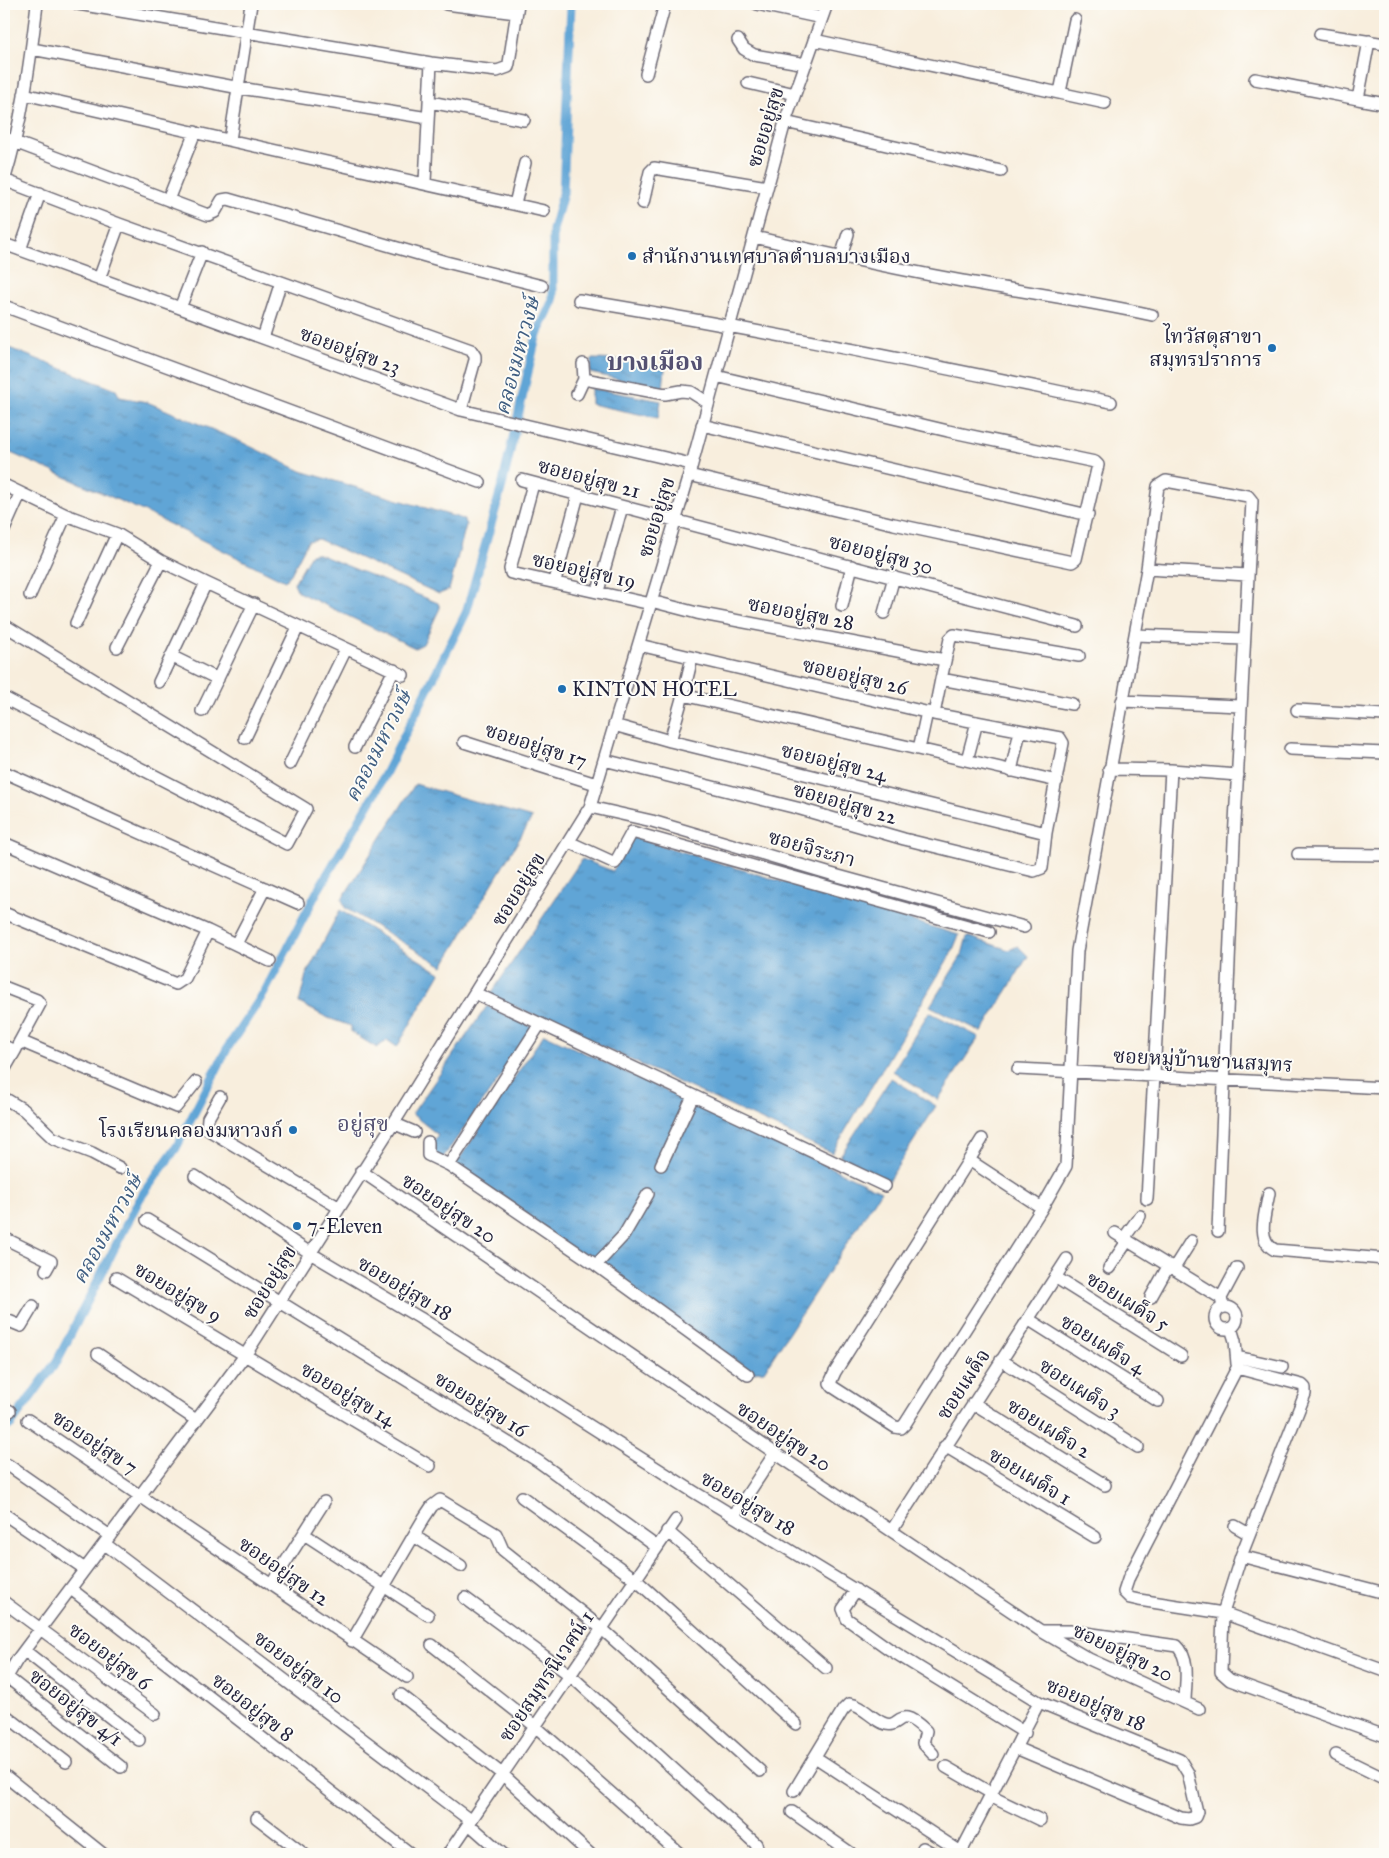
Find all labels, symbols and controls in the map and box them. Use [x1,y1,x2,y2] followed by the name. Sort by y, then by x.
[741,84,790,170] street label: ซอยอยู่สุข
[642,244,911,268] place label: สำนักงานเทศบาลตำบลบางเมือง
[626,250,638,262] marker: สำนักงานเทศบาลตำบลบางเมือง
[489,291,546,418] water label: คลองมหาวงษ์
[296,321,403,380] street label: ซอยอยู่สุข 23
[1149,323,1262,372] place label: ไทวัสดุสาขา สมุทรปราการ
[1266,342,1278,354] marker: ไทวัสดุสาขา สมุทรปราการ
[607,346,703,377] district label: บางเมือง
[535,453,643,504] street label: ซอยอยู่สุข 21
[632,474,681,560] street label: ซอยอยู่สุข
[826,529,936,580] street label: ซอยอยู่สุข 30
[530,546,638,595] street label: ซอยอยู่สุข 19
[746,591,856,636] street label: ซอยอยู่สุข 28
[800,652,911,701] street label: ซอยอยู่สุข 26
[572,677,737,701] place label: KINTON HOTEL
[339,683,419,806] water label: คลองมหาวงษ์
[556,683,568,695] marker: KINTON HOTEL
[482,717,590,774] street label: ซอยอยู่สุข 17
[778,737,890,788] street label: ซอยอยู่สุข 24
[790,777,900,830] street label: ซอยอยู่สุข 22
[766,824,858,872] street label: ซอยจิระภา
[486,848,551,931] street label: ซอยอยู่สุข
[1113,1043,1293,1078] street label: ซอยหมู่บ้านชานสมุทร
[337,1110,389,1138] district label: อยู่สุข
[98,1116,283,1142] place label: โรงเรียนคลองมหาวงก์
[287,1124,299,1136] marker: โรงเรียนคลองมหาวงก์
[66,1167,149,1289] water label: คลองมหาวงษ์
[397,1168,501,1249] street label: ซอยอยู่สุข 20
[307,1214,382,1238] place label: 7-Eleven
[291,1220,303,1232] marker: 7-Eleven
[237,1241,302,1324] street label: ซอยอยู่สุข
[353,1250,456,1326] street label: ซอยอยู่สุข 18
[129,1257,226,1328] street label: ซอยอยู่สุข 9
[1082,1266,1174,1336] street label: ซอยเผด็จ 5
[1056,1309,1151,1380] street label: ซอยเผด็จ 4
[931,1344,995,1424] street label: ซอยเผด็จ
[1035,1353,1125,1423] street label: ซอยเผด็จ 3
[296,1356,400,1433] street label: ซอยอยู่สุข 14
[429,1366,533,1443] street label: ซอยอยู่สุข 16
[1003,1393,1095,1463] street label: ซอยเผด็จ 2
[732,1396,836,1477] street label: ซอยอยู่สุข 20
[47,1405,142,1480] street label: ซอยอยู่สุข 7
[984,1442,1076,1510] street label: ซอยเผด็จ 1
[696,1465,799,1541] street label: ซอยอยู่สุข 18
[234,1531,334,1612] street label: ซอยอยู่สุข 12
[493,1606,600,1747] street label: ซอยสมุทรนิเวศน์ 1
[63,1617,157,1696] street label: ซอยอยู่สุข 6
[1068,1617,1177,1688] street label: ซอยอยู่สุข 20
[249,1625,349,1709] street label: ซอยอยู่สุข 10
[24,1663,127,1752] street label: ซอยอยู่สุข 4/1
[206,1667,299,1747] street label: ซอยอยู่สุข 8
[1042,1672,1149,1737] street label: ซอยอยู่สุข 18

